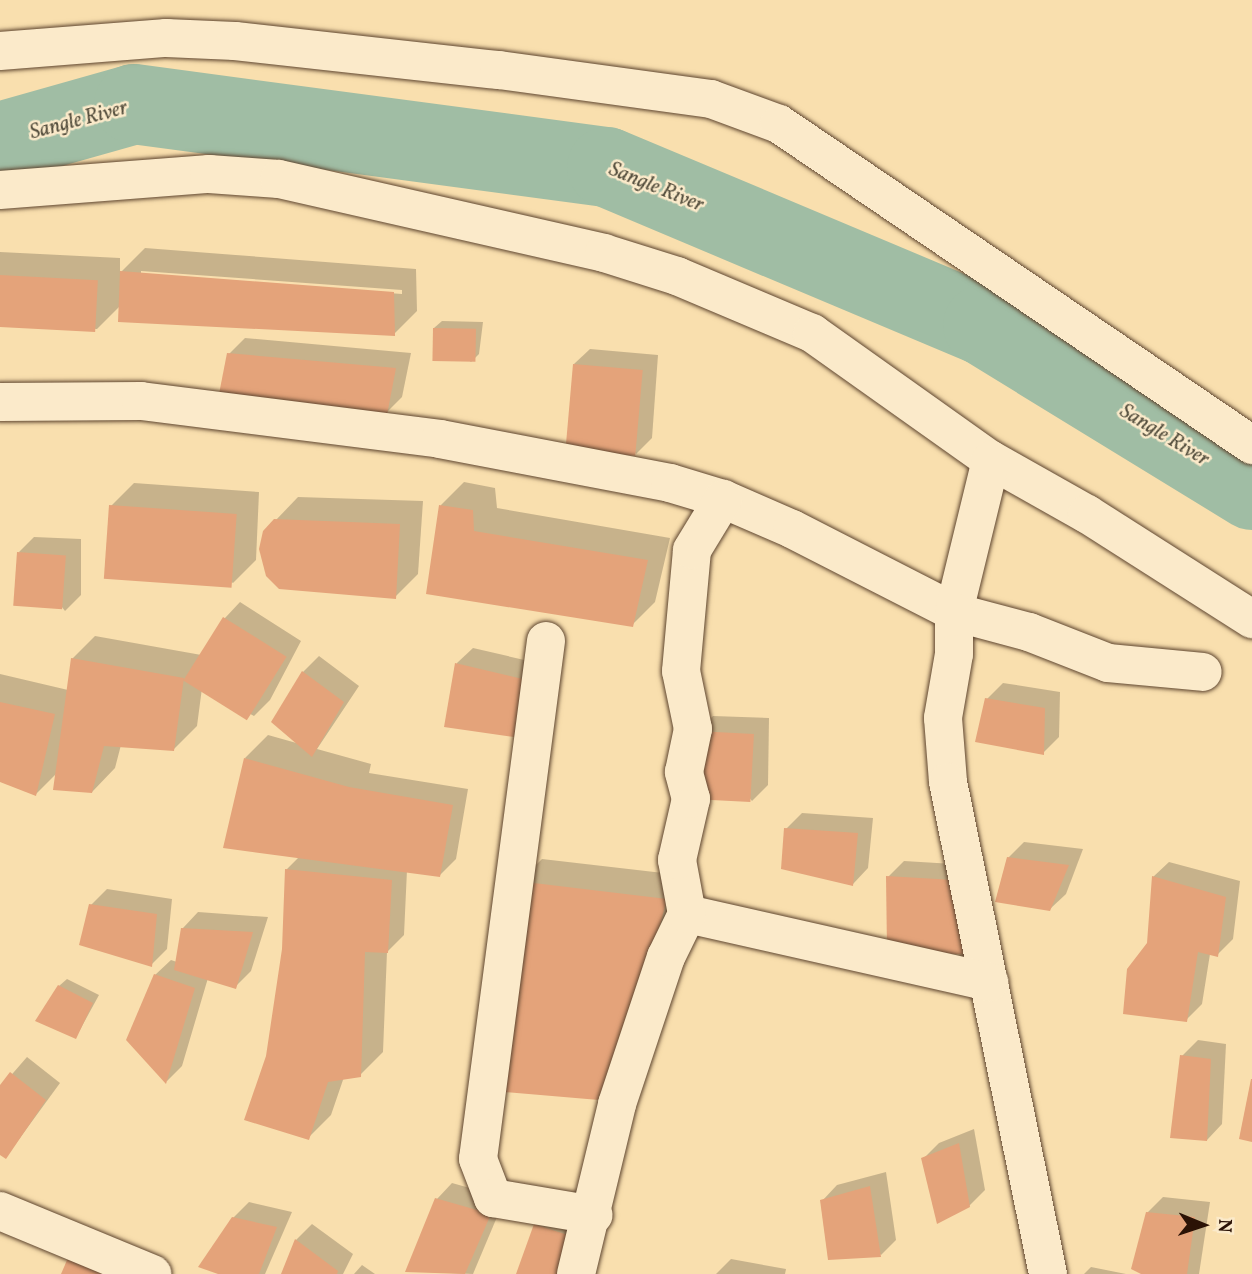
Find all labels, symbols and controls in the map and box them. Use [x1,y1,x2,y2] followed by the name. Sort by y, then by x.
[27,96,131,146] water label: Sangle River
[605,158,707,218] water label: Sangle River
[1115,399,1213,473] water label: Sangle River
[1168,1190,1238,1260] north arrow
[1211,1218,1237,1233] text: N

